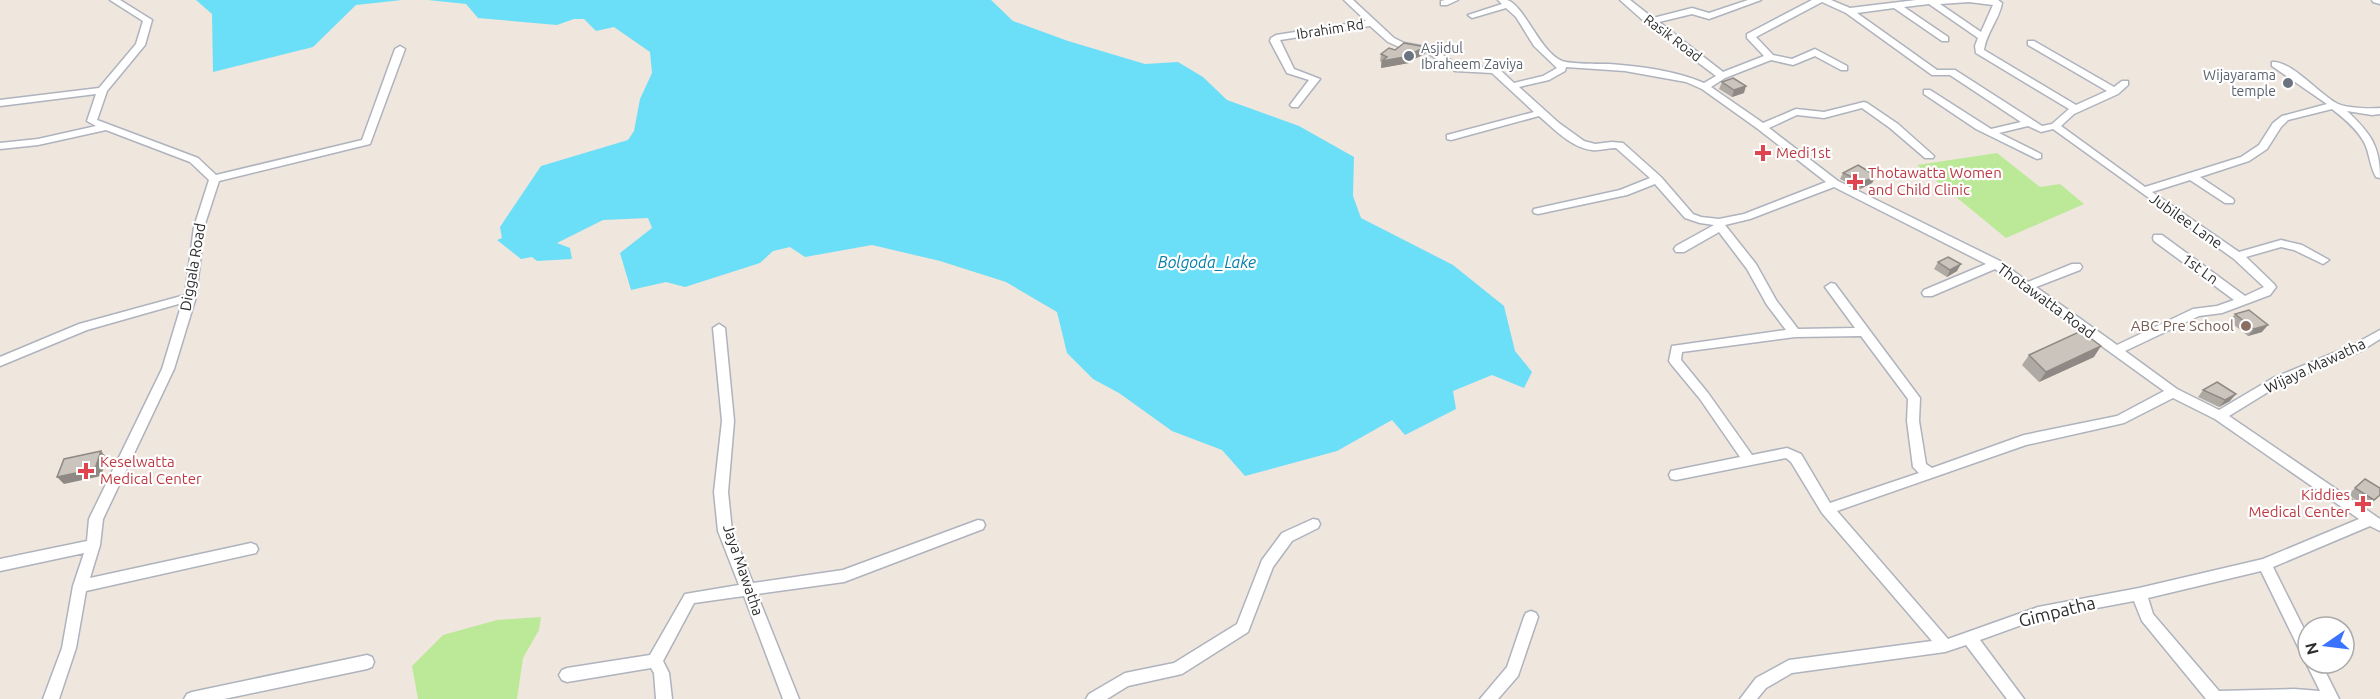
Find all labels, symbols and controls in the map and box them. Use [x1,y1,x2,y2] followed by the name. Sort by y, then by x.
[1641,11,1705,65] street label: Rasik Road
[1295,16,1365,42] street label: Ibrahim Rd
[1421,40,1523,72] place label: Asjidul Ibraheem Zaviya
[1402,49,1416,63] marker: Asjidul Ibraheem Zaviya
[2203,67,2276,99] place label: Wijayarama temple
[2281,76,2295,90] marker: Wijayarama temple
[1754,144,1772,162] marker: Medi1st
[1776,144,1831,161] place label: Medi1st
[1868,164,2002,198] place label: Thotawatta Women and Child Clinic
[1846,173,1864,191] marker: Thotawatta Women and Child Clinic
[2147,189,2226,252] street label: Jubilee Lane
[176,222,209,312] street label: Diggala Road
[2179,250,2222,287] street label: 1st Ln
[1158,253,1256,272] water label: Bolgoda_Lake
[1994,260,2098,342] street label: Thotawatta Road
[2131,317,2234,334] place label: ABC Pre School
[2239,319,2253,333] marker: ABC Pre School
[2261,335,2368,396] street label: Wijaya Mawatha
[100,453,202,487] place label: Keselwatta Medical Center
[77,462,95,480] marker: Keselwatta Medical Center
[2248,486,2350,520] place label: Kiddies Medical Center
[2354,495,2372,513] marker: Kiddies Medical Center
[720,522,767,618] street label: Jaya Mawatha
[2016,592,2097,630] street label: Gimpatha
[2296,615,2356,675] north arrow
[2301,641,2322,657] text: N

